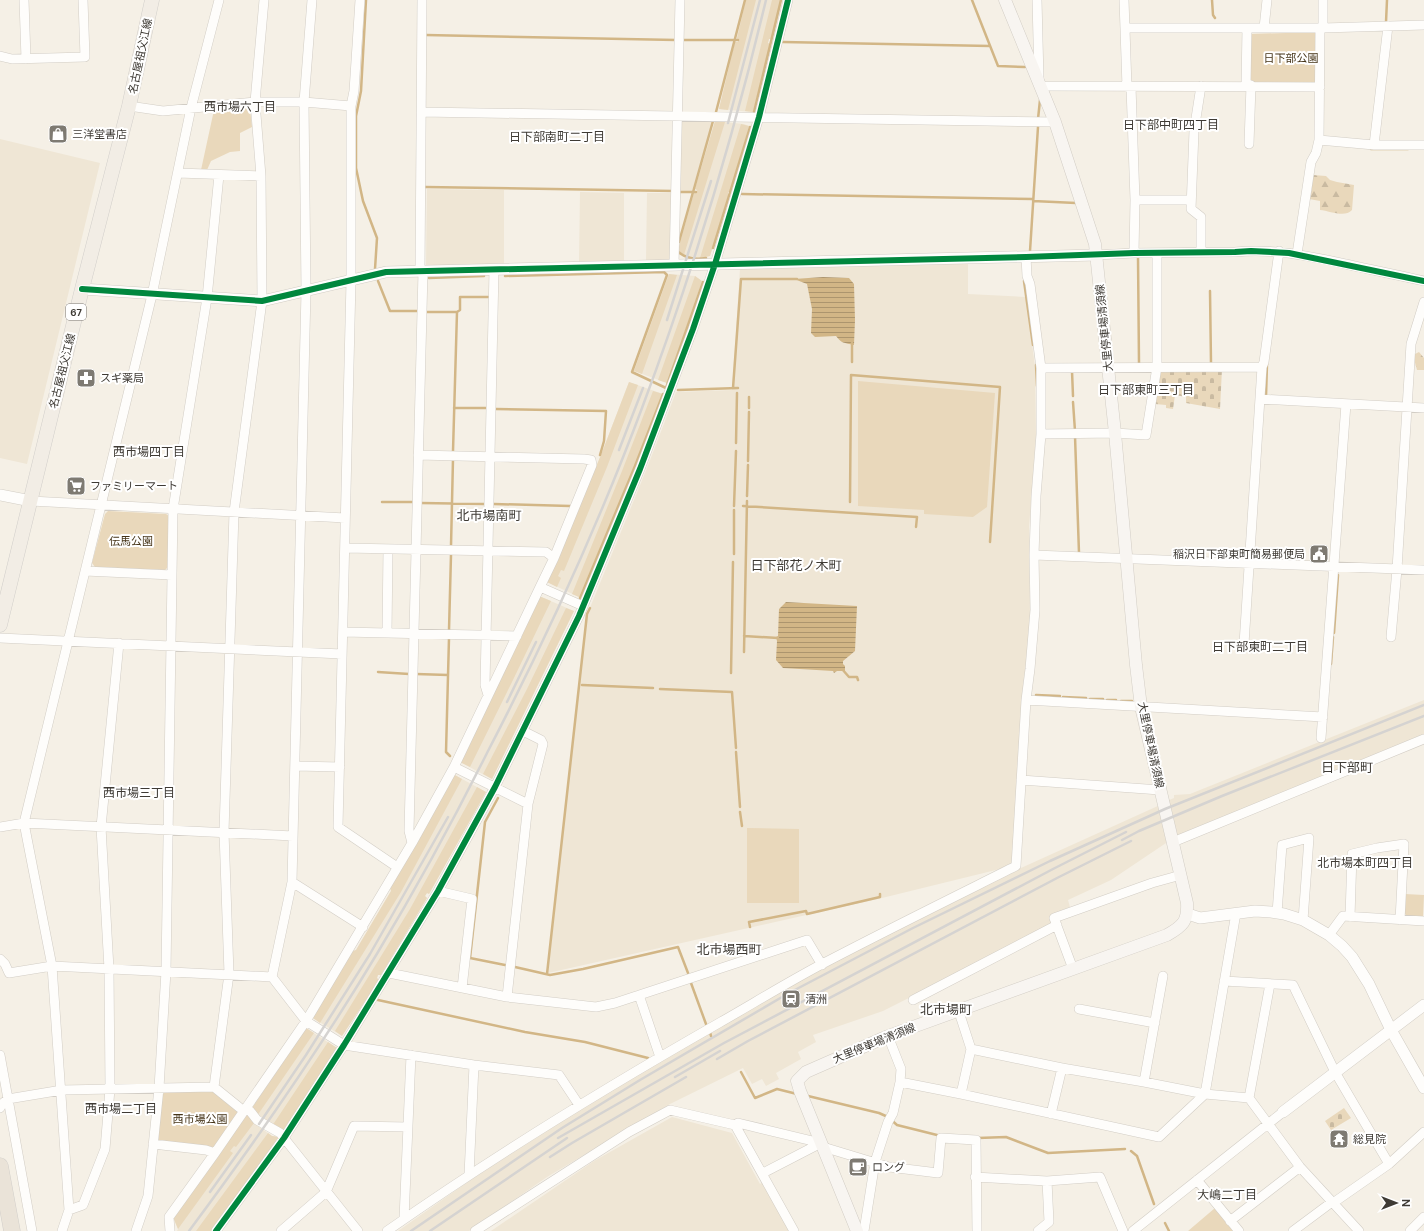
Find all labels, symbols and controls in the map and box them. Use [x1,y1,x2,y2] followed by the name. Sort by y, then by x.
[125,17,155,95] street label: 名古屋祖父江線
[1264,51,1319,65] park label: 日下部公園
[204,99,276,115] district label: 西市場六丁目
[1123,117,1219,133] district label: 日下部中町四丁目
[47,123,69,145] shop icon: 三洋堂書店
[72,127,127,141] place label: 三洋堂書店
[509,129,605,145] district label: 日下部南町二丁目
[1092,284,1116,372] street label: 大里停車場清須線
[66,304,86,320] road number: 67
[46,332,78,410] street label: 名古屋祖父江線
[75,367,97,389] pharmacy icon: スギ薬局
[100,371,144,385] place label: スギ薬局
[1098,382,1194,398] district label: 日下部東町三丁目
[113,444,185,460] district label: 西市場四丁目
[65,475,87,497] supermarket icon: ファミリーマート
[90,479,178,493] place label: ファミリーマート
[456,507,522,524] district label: 北市場南町
[109,534,153,548] park label: 伝馬公園
[1308,543,1330,565] public building icon: 稲沢日下部東町簡易郵便局
[1173,547,1305,561] place label: 稲沢日下部東町簡易郵便局
[750,557,842,574] district label: 日下部花ノ木町
[1212,639,1308,655] district label: 日下部東町二丁目
[1135,701,1167,789] street label: 大里停車場清須線
[1321,759,1373,776] district label: 日下部町
[103,785,175,801] district label: 西市場三丁目
[1317,855,1413,871] district label: 北市場本町四丁目
[696,941,762,958] district label: 北市場西町
[780,988,802,1010] station icon: 清洲
[805,992,827,1006] place label: 清洲
[920,1001,972,1018] district label: 北市場町
[831,1020,917,1066] street label: 大里停車場清須線
[85,1101,157,1117] district label: 西市場二丁目
[173,1112,228,1126] park label: 西市場公園
[1328,1128,1350,1150] temple icon: 総見院
[1353,1132,1386,1146] place label: 総見院
[847,1156,869,1178] cafe icon: ロング
[872,1160,905,1174] place label: ロング
[1376,1183,1416,1223] north arrow
[1197,1187,1257,1203] district label: 大嶋二丁目
[1399,1199,1413,1207] text: N

